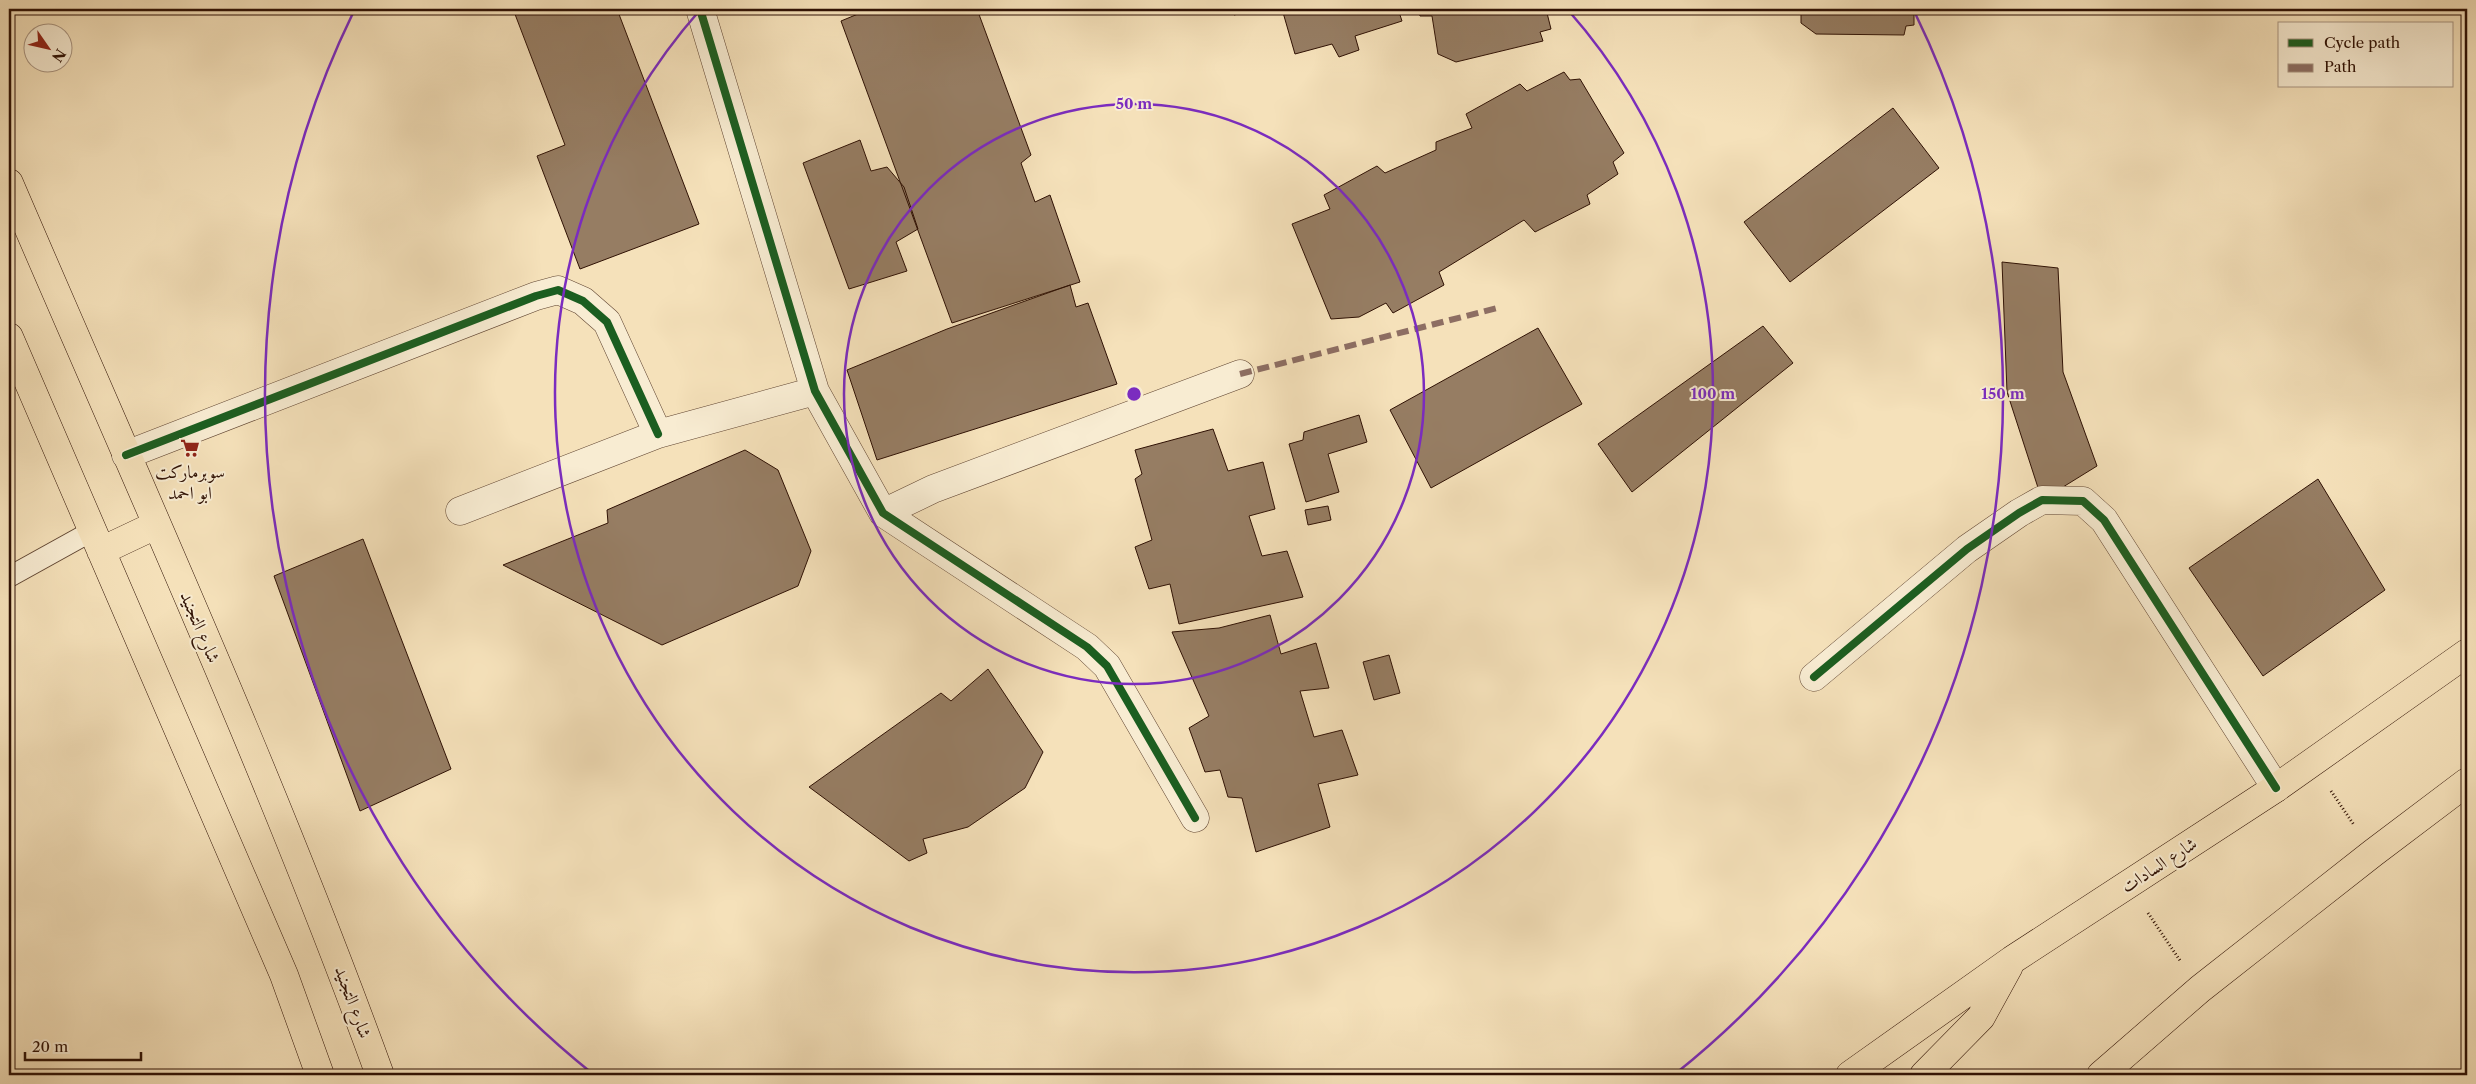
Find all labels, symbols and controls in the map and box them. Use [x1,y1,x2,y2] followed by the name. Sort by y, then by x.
[22,22,72,72] north arrow
[2278,22,2454,88] legend
[2324,33,2401,52] text: Cycle path
[48,45,70,65] text: N
[2324,57,2357,76] text: Path
[1116,94,1152,113] text: 50 m
[1691,384,1735,403] text: 100 m
[1981,384,2025,403] text: 150 m
[1125,385,1143,403] centre of rings
[179,437,201,459] supermarket icon: سوبرماركت ابو احمد
[155,461,225,504] place label: سوبرماركت ابو احمد
[171,588,225,668] street label: شارع التجنيد
[2117,832,2203,901] street label: شارع السادات
[326,963,376,1043] street label: شارع التجنيد
[25,1029,141,1061] scale bar
[32,1037,68,1056] text: 20 m

